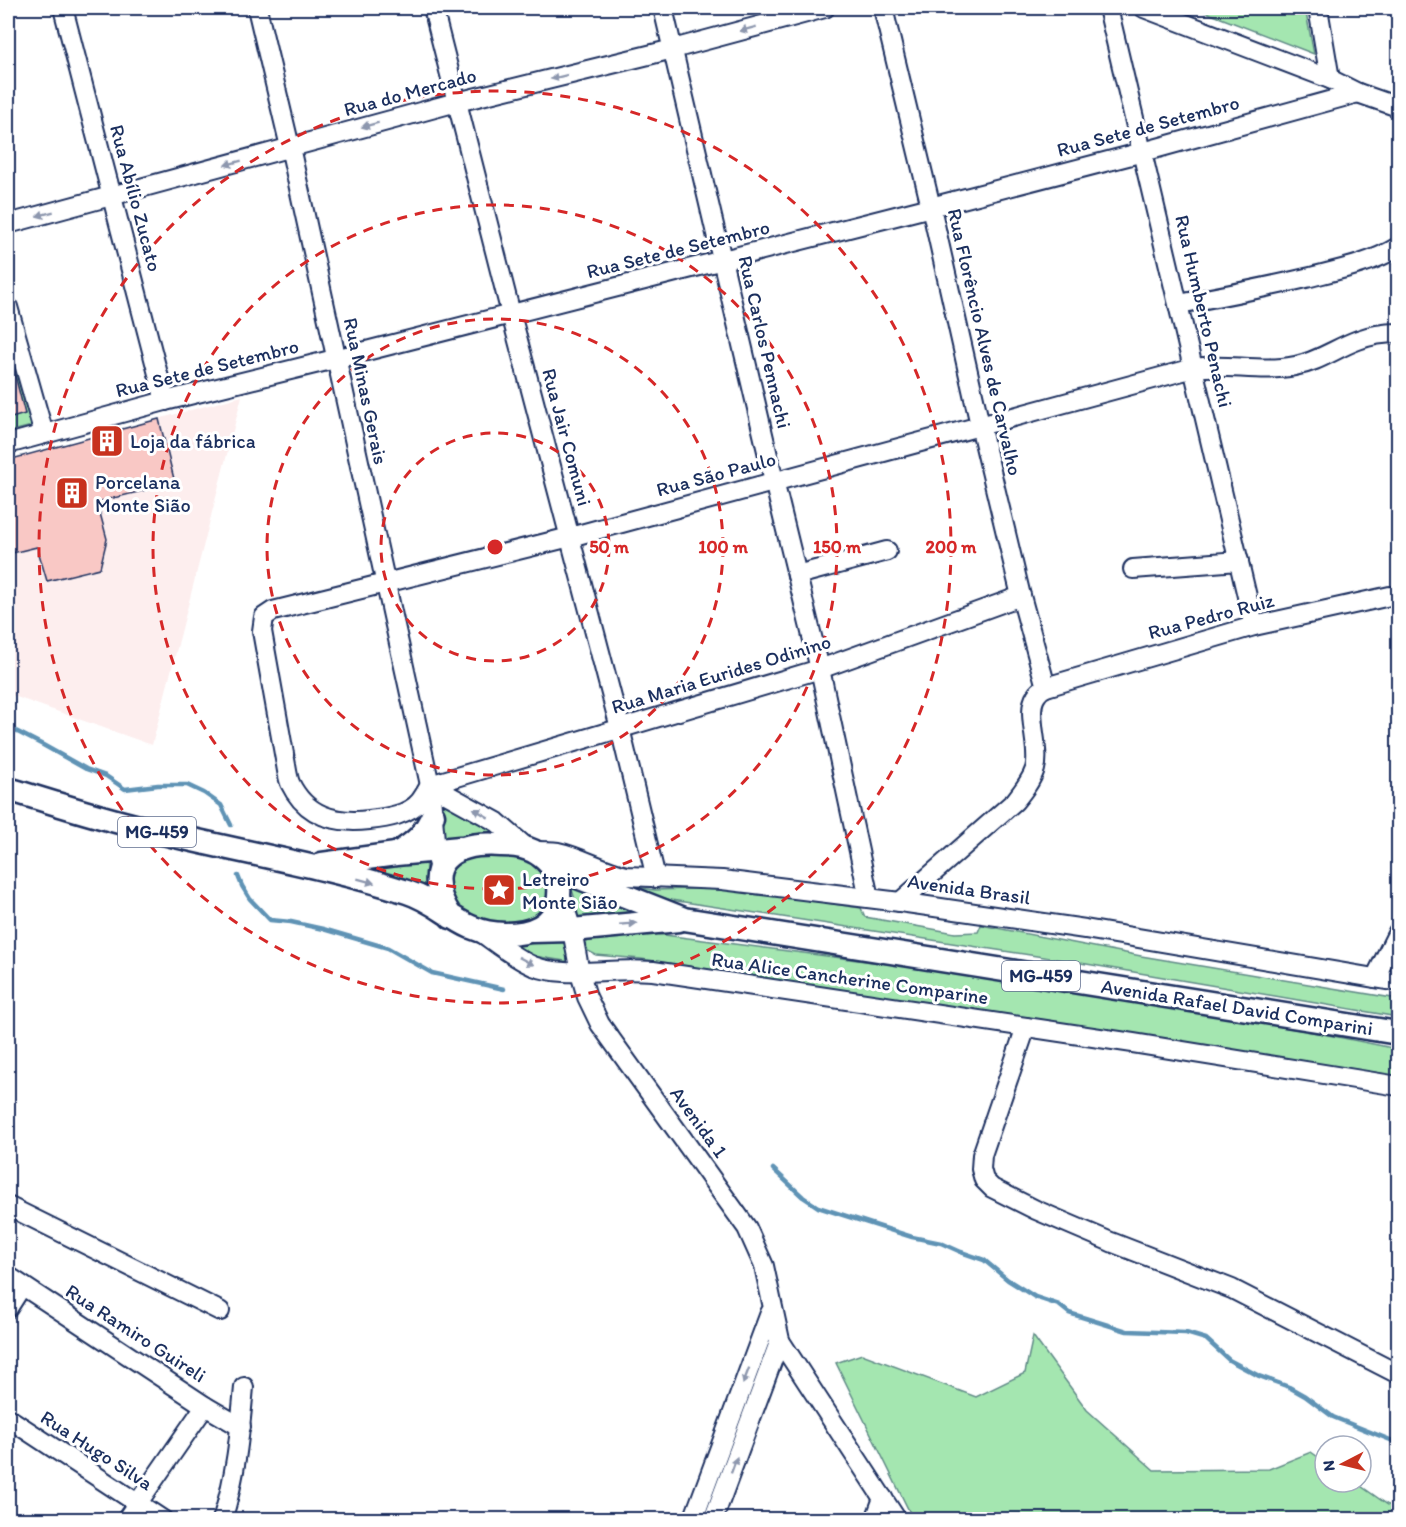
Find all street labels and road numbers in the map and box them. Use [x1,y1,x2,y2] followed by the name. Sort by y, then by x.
[341,63,479,121] street label: Rua do Mercado
[1054,90,1242,162] street label: Rua Sete de Setembro
[105,122,167,274] street label: Rua Abílio Zucato
[943,206,1027,478] street label: Rua Florêncio Alves de Carvalho
[1170,212,1238,410] street label: Rua Humberto Penachi
[584,215,772,283] street label: Rua Sete de Setembro
[733,253,797,431] street label: Rua Carlos Pennachi
[339,315,393,467] street label: Rua Minas Gerais
[113,334,301,402] street label: Rua Sete de Setembro
[537,366,597,508] street label: Rua Jair Comuni
[654,447,778,501] street label: Rua São Paulo
[1145,587,1277,644] street label: Rua Pedro Ruiz
[608,629,834,719] street label: Rua Maria Eurides Odinino
[118,817,196,847] road number: MG-459
[906,869,1032,910] street label: Avenida Brasil
[710,947,990,1009] street label: Rua Alice Cancherine Comparine
[1002,961,1080,991] road number: MG-459
[1099,974,1375,1040] street label: Avenida Rafael David Comparini
[665,1082,733,1162] street label: Avenida 1
[61,1279,211,1387] street label: Rua Ramiro Guireli
[36,1405,158,1496] street label: Rua Hugo Silva

